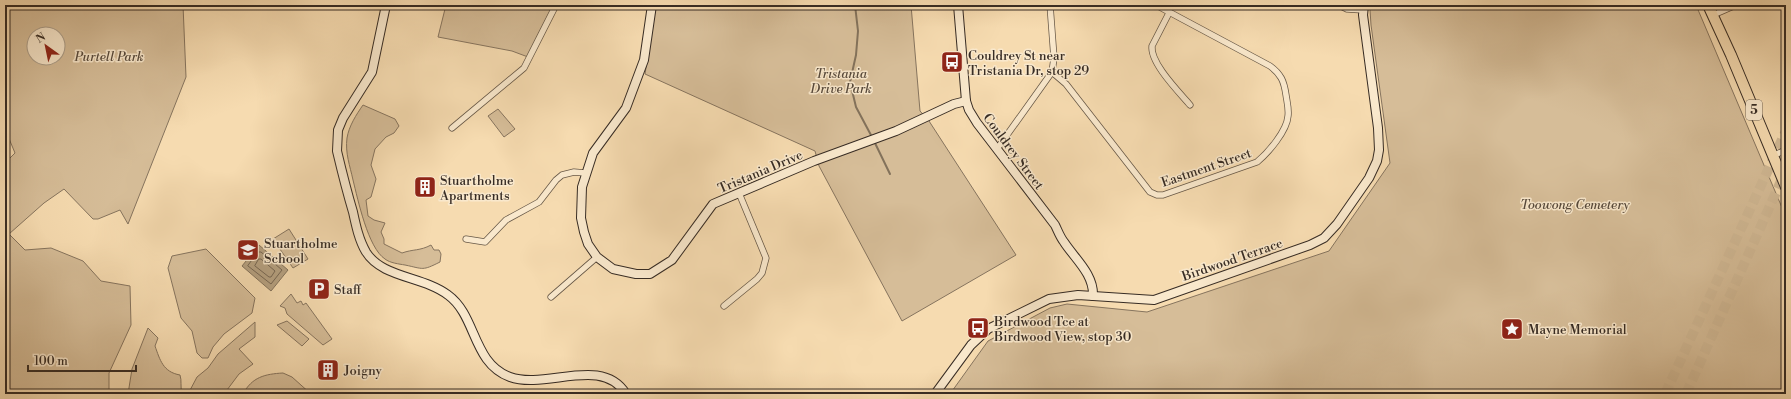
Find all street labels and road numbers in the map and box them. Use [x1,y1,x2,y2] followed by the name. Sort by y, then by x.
[1746,100,1762,120] road number: 5
[979,110,1047,193] street label: Couldrey Street
[1159,145,1254,191] street label: Eastment Street
[716,147,805,197] street label: Tristania Drive
[1179,235,1285,285] street label: Birdwood Terrace

